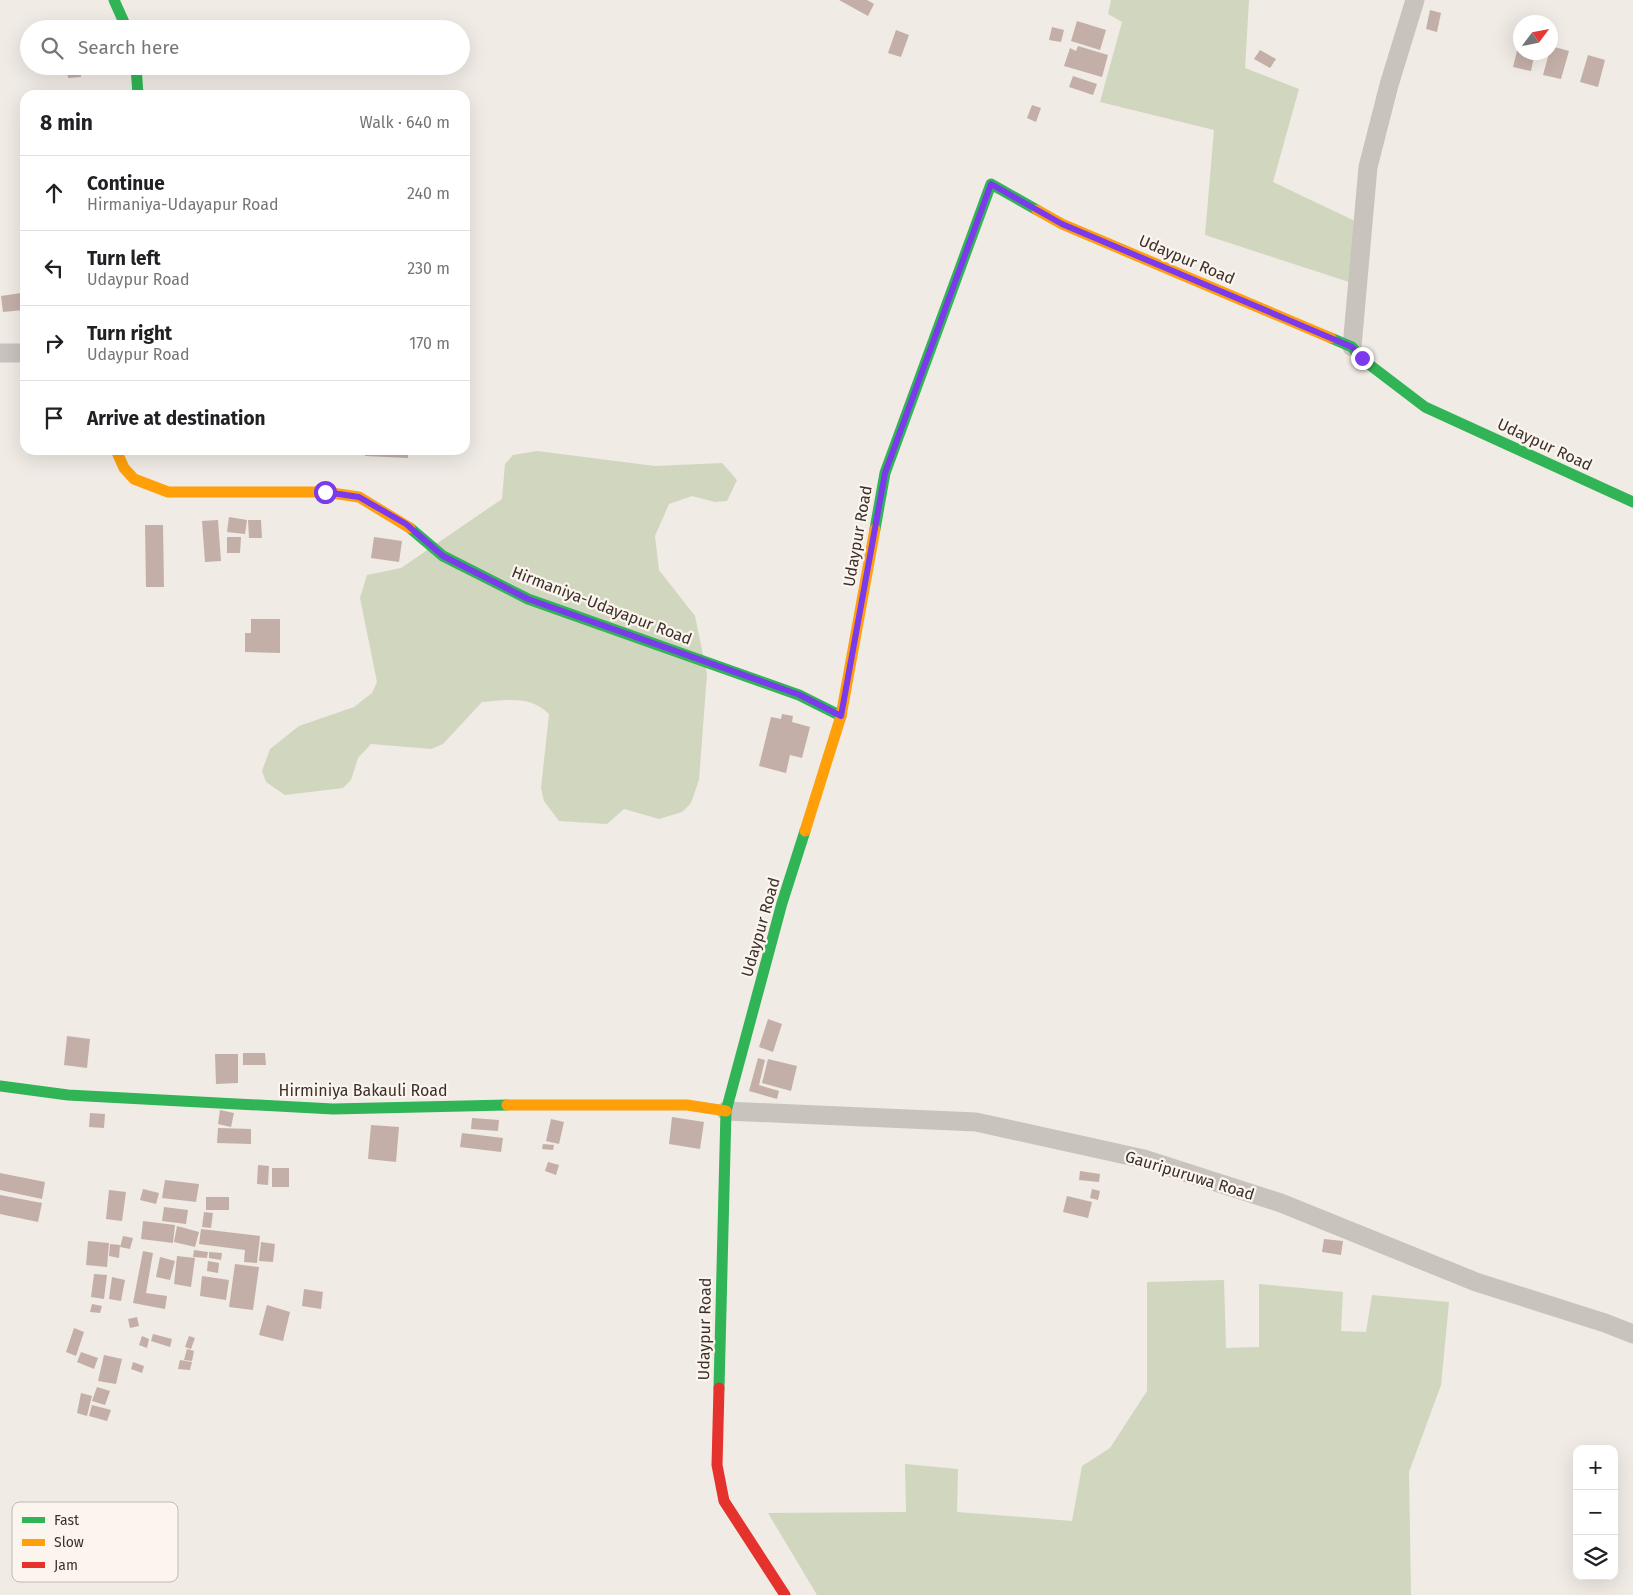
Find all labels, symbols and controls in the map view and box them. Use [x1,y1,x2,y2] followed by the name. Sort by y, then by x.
[1513,15,1558,60] north arrow
[20,20,470,75] search box
[38,34,66,62] icon: search
[78,36,179,59] text: Search here
[40,110,93,136] text: 8 min
[360,113,450,132] text: Walk · 640 m
[87,172,165,195] text: Continue
[40,179,68,207] icon: ahead
[407,184,450,203] text: 240 m
[87,195,279,214] text: Hirmaniya-Udayapur Road
[1136,231,1238,288] street label: Udaypur Road
[87,247,161,270] text: Turn left
[40,254,68,282] icon: left
[407,259,450,278] text: 230 m
[87,270,190,289] text: Udaypur Road
[87,322,172,345] text: Turn right
[40,329,68,357] icon: right
[409,334,450,353] text: 170 m
[87,345,190,364] text: Udaypur Road
[1351,347,1374,370] route end
[40,404,68,432] icon: arrive
[87,407,266,430] text: Arrive at destination
[1494,414,1595,475] street label: Udaypur Road
[314,481,337,504] route start
[839,484,876,588] street label: Udaypur Road
[509,562,695,649] street label: Hirmaniya-Udayapur Road
[737,875,784,979] street label: Udaypur Road
[279,1081,447,1100] street label: Hirminiya Bakauli Road
[1123,1147,1257,1204] street label: Gauripuruwa Road
[694,1278,715,1380] street label: Udaypur Road
[1573,1445,1618,1580] map controls
[1573,1445,1618,1490] button: +
[1573,1490,1618,1535] button: −
[12,1502,178,1582] legend
[54,1512,80,1529] text: Fast
[54,1534,84,1551] text: Slow
[1573,1535,1618,1580] button: layers
[54,1557,78,1574] text: Jam

